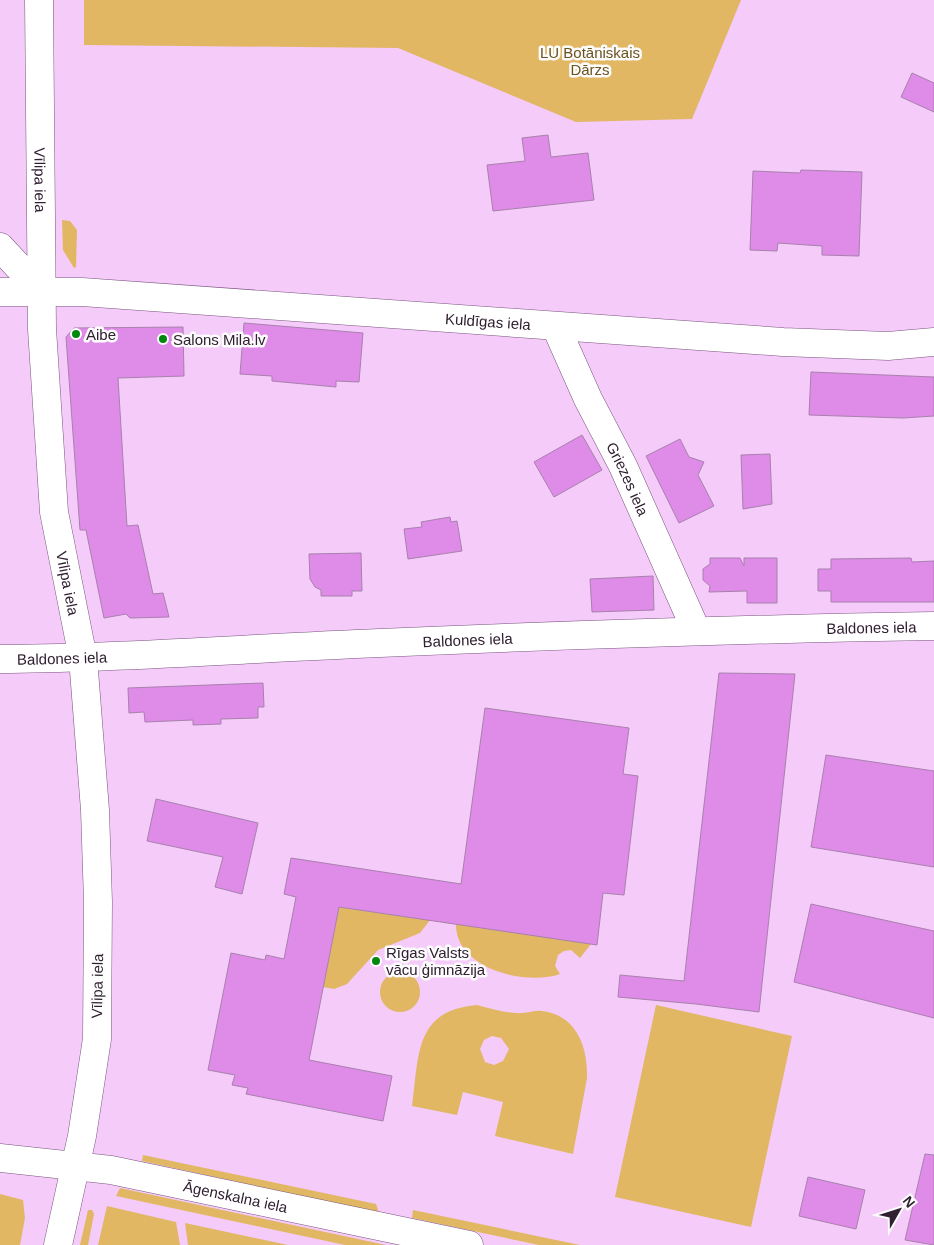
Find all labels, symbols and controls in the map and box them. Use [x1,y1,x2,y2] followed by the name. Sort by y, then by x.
[540,44,640,78] park label: LU Botāniskais Dārzs
[32,147,49,213] street label: Vīlipa iela
[444,309,532,333] street label: Kuldīgas iela
[86,326,116,343] place label: Aibe
[70,328,82,340] marker: Aibe
[173,331,266,348] place label: Salons Mila.lv
[157,333,169,345] marker: Salons Mila.lv
[603,439,653,519] street label: Griezes iela
[53,550,83,617] street label: Vīlipa iela
[826,618,917,637] street label: Baldones iela
[422,629,514,650] street label: Baldones iela
[17,648,108,667] street label: Baldones iela
[386,944,486,978] place label: Rīgas Valsts vācu ģimnāzija
[88,953,106,1019] street label: Vīlipa iela
[370,955,382,967] marker: Rīgas Valsts vācu ģimnāzija
[182,1177,290,1215] street label: Āgenskalna iela
[874,1185,924,1235] north arrow
[900,1193,919,1211] text: N

